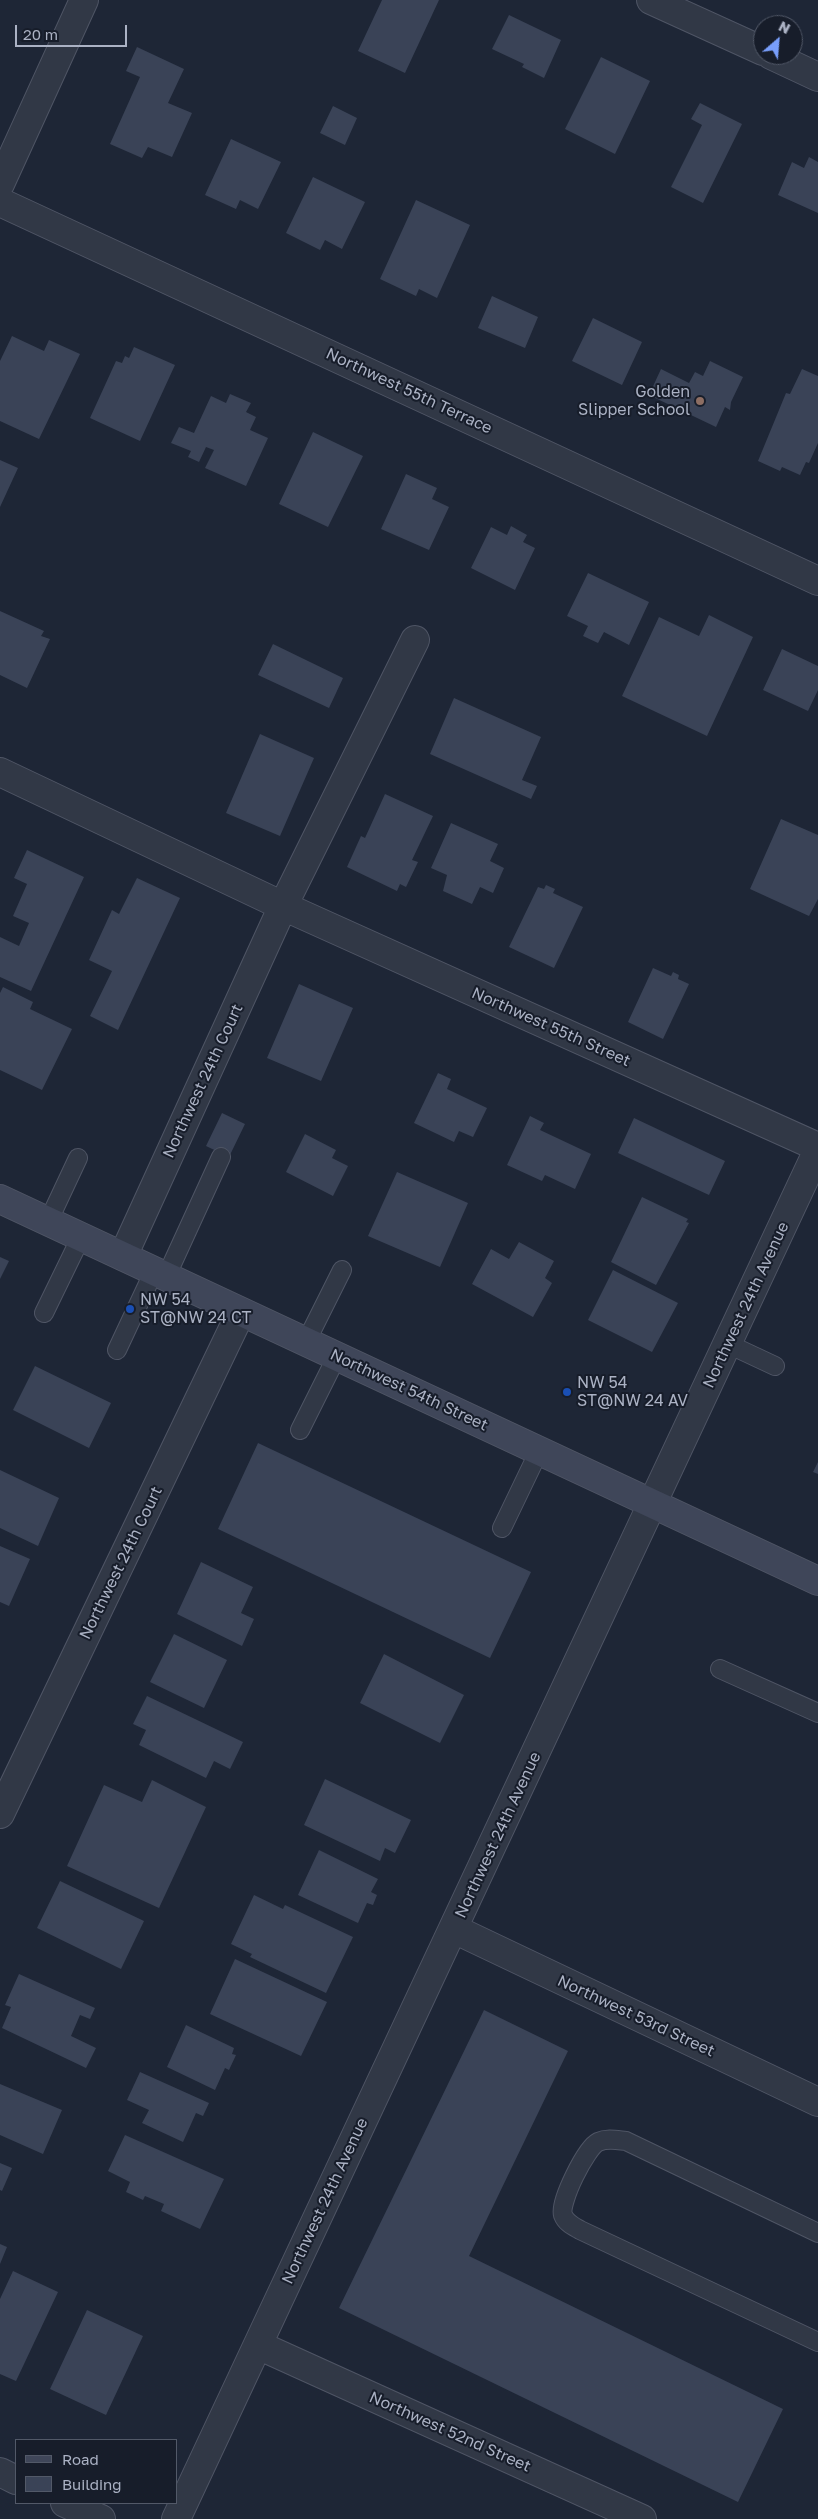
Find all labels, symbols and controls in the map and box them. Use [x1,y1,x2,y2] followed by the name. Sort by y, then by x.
[18,15,130,47] scale bar
[753,15,803,65] north arrow
[776,17,793,37] text: N
[23,25,58,43] text: 20 m
[323,344,495,438] street label: Northwest 55th Terrace
[578,382,690,420] place label: Golden Slipper School
[694,395,706,407] marker: Golden Slipper School
[469,983,633,1071] street label: Northwest 55th Street
[159,1001,247,1161] street label: Northwest 24th Court
[699,1219,793,1391] street label: Northwest 24th Avenue
[140,1290,251,1328] place label: NW 54 ST@NW 24 CT
[124,1303,136,1315] marker: NW 54 ST@NW 24 CT
[327,1345,491,1435] street label: Northwest 54th Street
[577,1373,688,1411] place label: NW 54 ST@NW 24 AV
[561,1386,573,1398] marker: NW 54 ST@NW 24 AV
[76,1483,166,1643] street label: Northwest 24th Court
[451,1749,545,1921] street label: Northwest 24th Avenue
[554,1971,718,2061] street label: Northwest 53rd Street
[278,2115,372,2287] street label: Northwest 24th Avenue
[366,2388,534,2476] street label: Northwest 52nd Street
[15,2439,178,2504] legend
[62,2450,99,2468] text: Road
[62,2475,122,2493] text: Building

